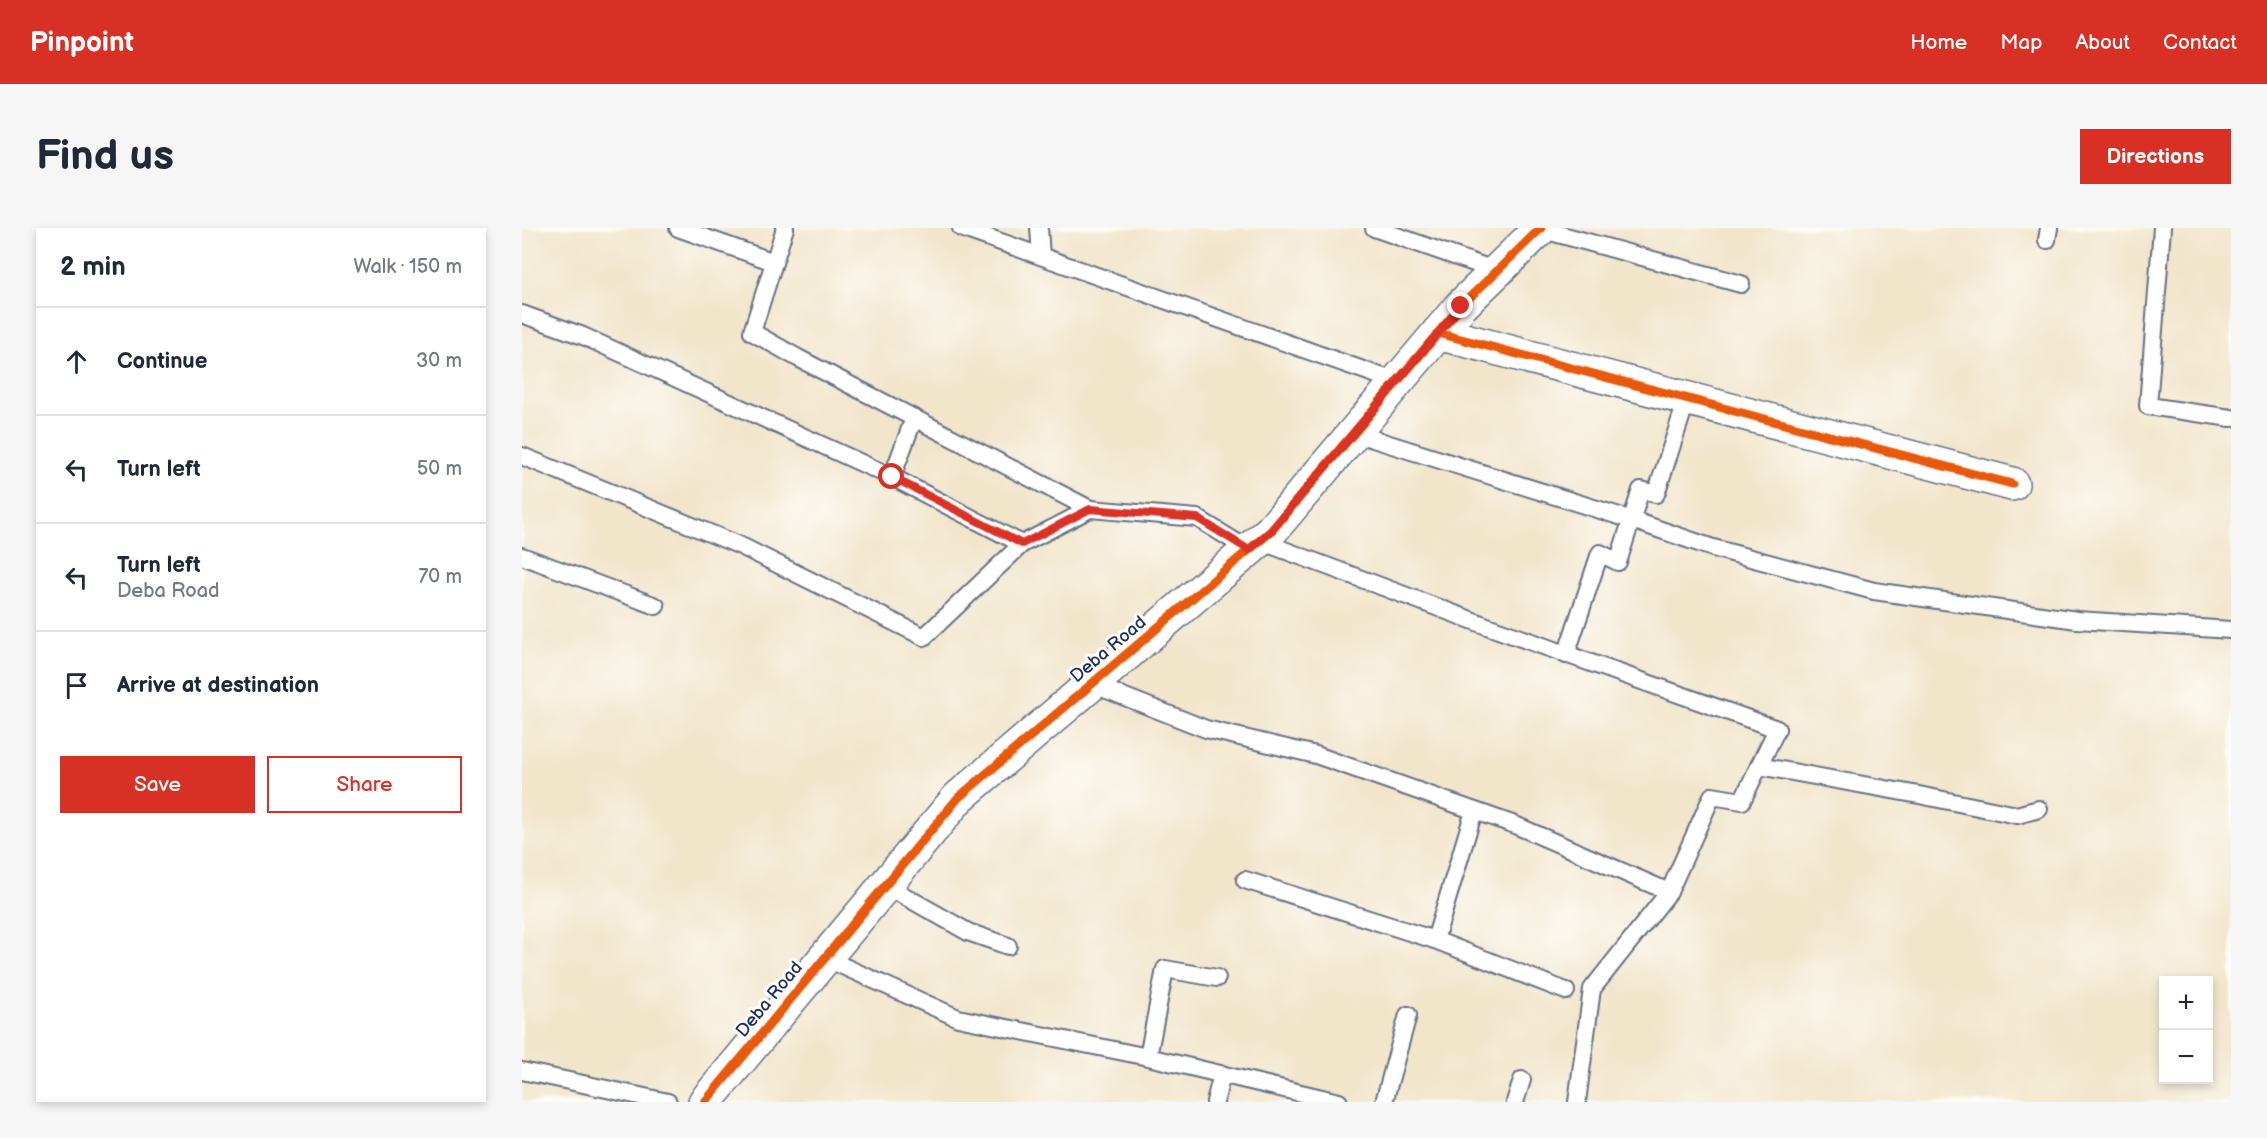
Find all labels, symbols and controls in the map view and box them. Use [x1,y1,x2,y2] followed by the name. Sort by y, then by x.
[30,26,134,59] text: Pinpoint
[1910,30,1967,55] text: Home
[2000,30,2042,55] text: Map
[2075,30,2130,55] text: About
[2163,30,2237,55] text: Contact
[2080,129,2231,184] button: Directions
[36,131,174,182] text: Find us
[60,252,126,283] text: 2 min
[353,255,462,279] text: Walk · 150 m
[1447,292,1473,318] route end
[60,345,93,378] icon: ahead
[117,348,207,375] text: Continue
[416,349,462,373] text: 30 m
[60,453,93,486] icon: left
[117,456,201,483] text: Turn left
[417,457,462,481] text: 50 m
[878,463,904,489] route start
[117,552,201,579] text: Turn left
[60,561,93,594] icon: left
[418,565,462,589] text: 70 m
[117,579,220,603] text: Deba Road
[1066,612,1150,687] street label: Deba Road
[60,669,93,702] icon: arrive
[117,672,319,699] text: Arrive at destination
[60,756,255,813] button: Save
[267,756,462,813] button: Share
[732,957,807,1041] street label: Deba Road
[2159,976,2213,1084] map controls
[2159,976,2213,1030] button: +
[2159,1030,2213,1084] button: −

